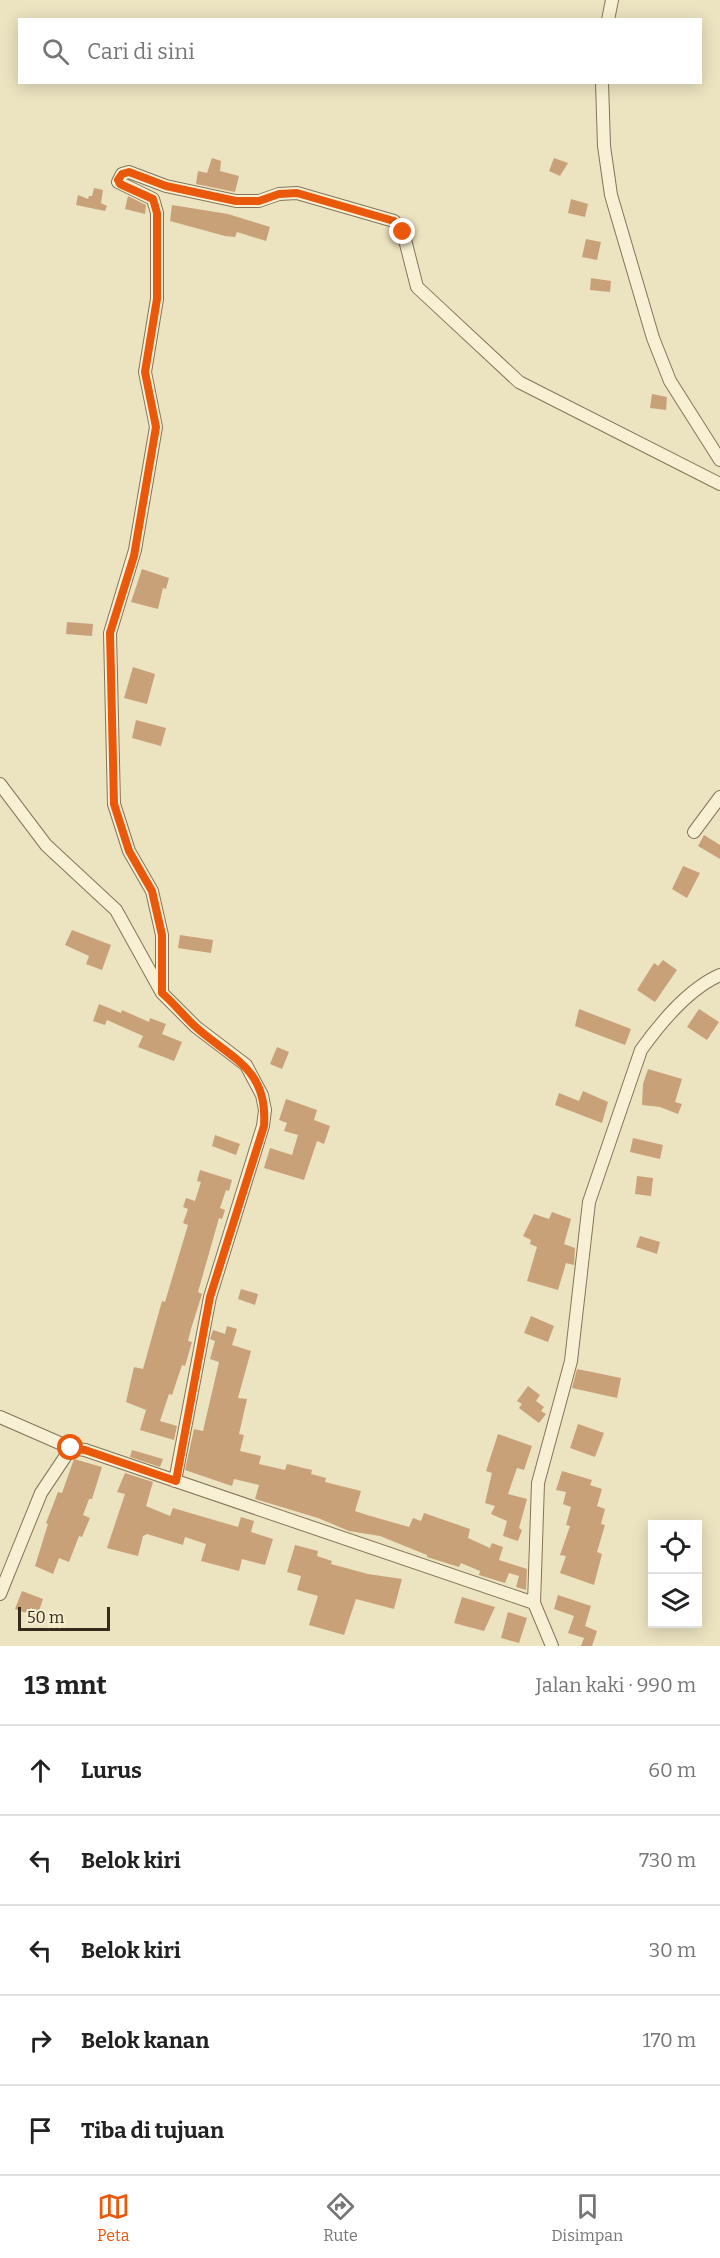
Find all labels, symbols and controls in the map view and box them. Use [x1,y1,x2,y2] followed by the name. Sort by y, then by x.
[18,18,702,84] search box
[39,35,72,68] icon: search
[87,38,195,65] text: Cari di sini
[389,218,415,244] route end
[57,1434,83,1460] route start
[648,1520,702,1628] map controls
[648,1520,702,1574] button: locate
[648,1574,702,1628] button: layers
[18,1604,110,1632] scale bar
[27,1608,64,1627] text: 50 m
[24,1670,107,1701] text: 13 mnt
[536,1673,696,1697] text: Jalan kaki · 990 m
[24,1754,57,1787] icon: ahead
[81,1757,142,1784] text: Lurus
[648,1758,696,1782] text: 60 m
[24,1844,57,1877] icon: left
[81,1847,181,1874] text: Belok kiri
[639,1848,696,1872] text: 730 m
[24,1934,57,1967] icon: left
[81,1937,181,1964] text: Belok kiri
[649,1938,696,1962] text: 30 m
[24,2024,57,2057] icon: right
[81,2027,209,2054] text: Belok kanan
[643,2028,696,2052] text: 170 m
[24,2114,57,2147] icon: arrive
[81,2117,224,2144] text: Tiba di tujuan
[97,2190,130,2245] tab: Peta
[323,2190,358,2245] tab: Rute
[551,2190,623,2245] tab: Disimpan

